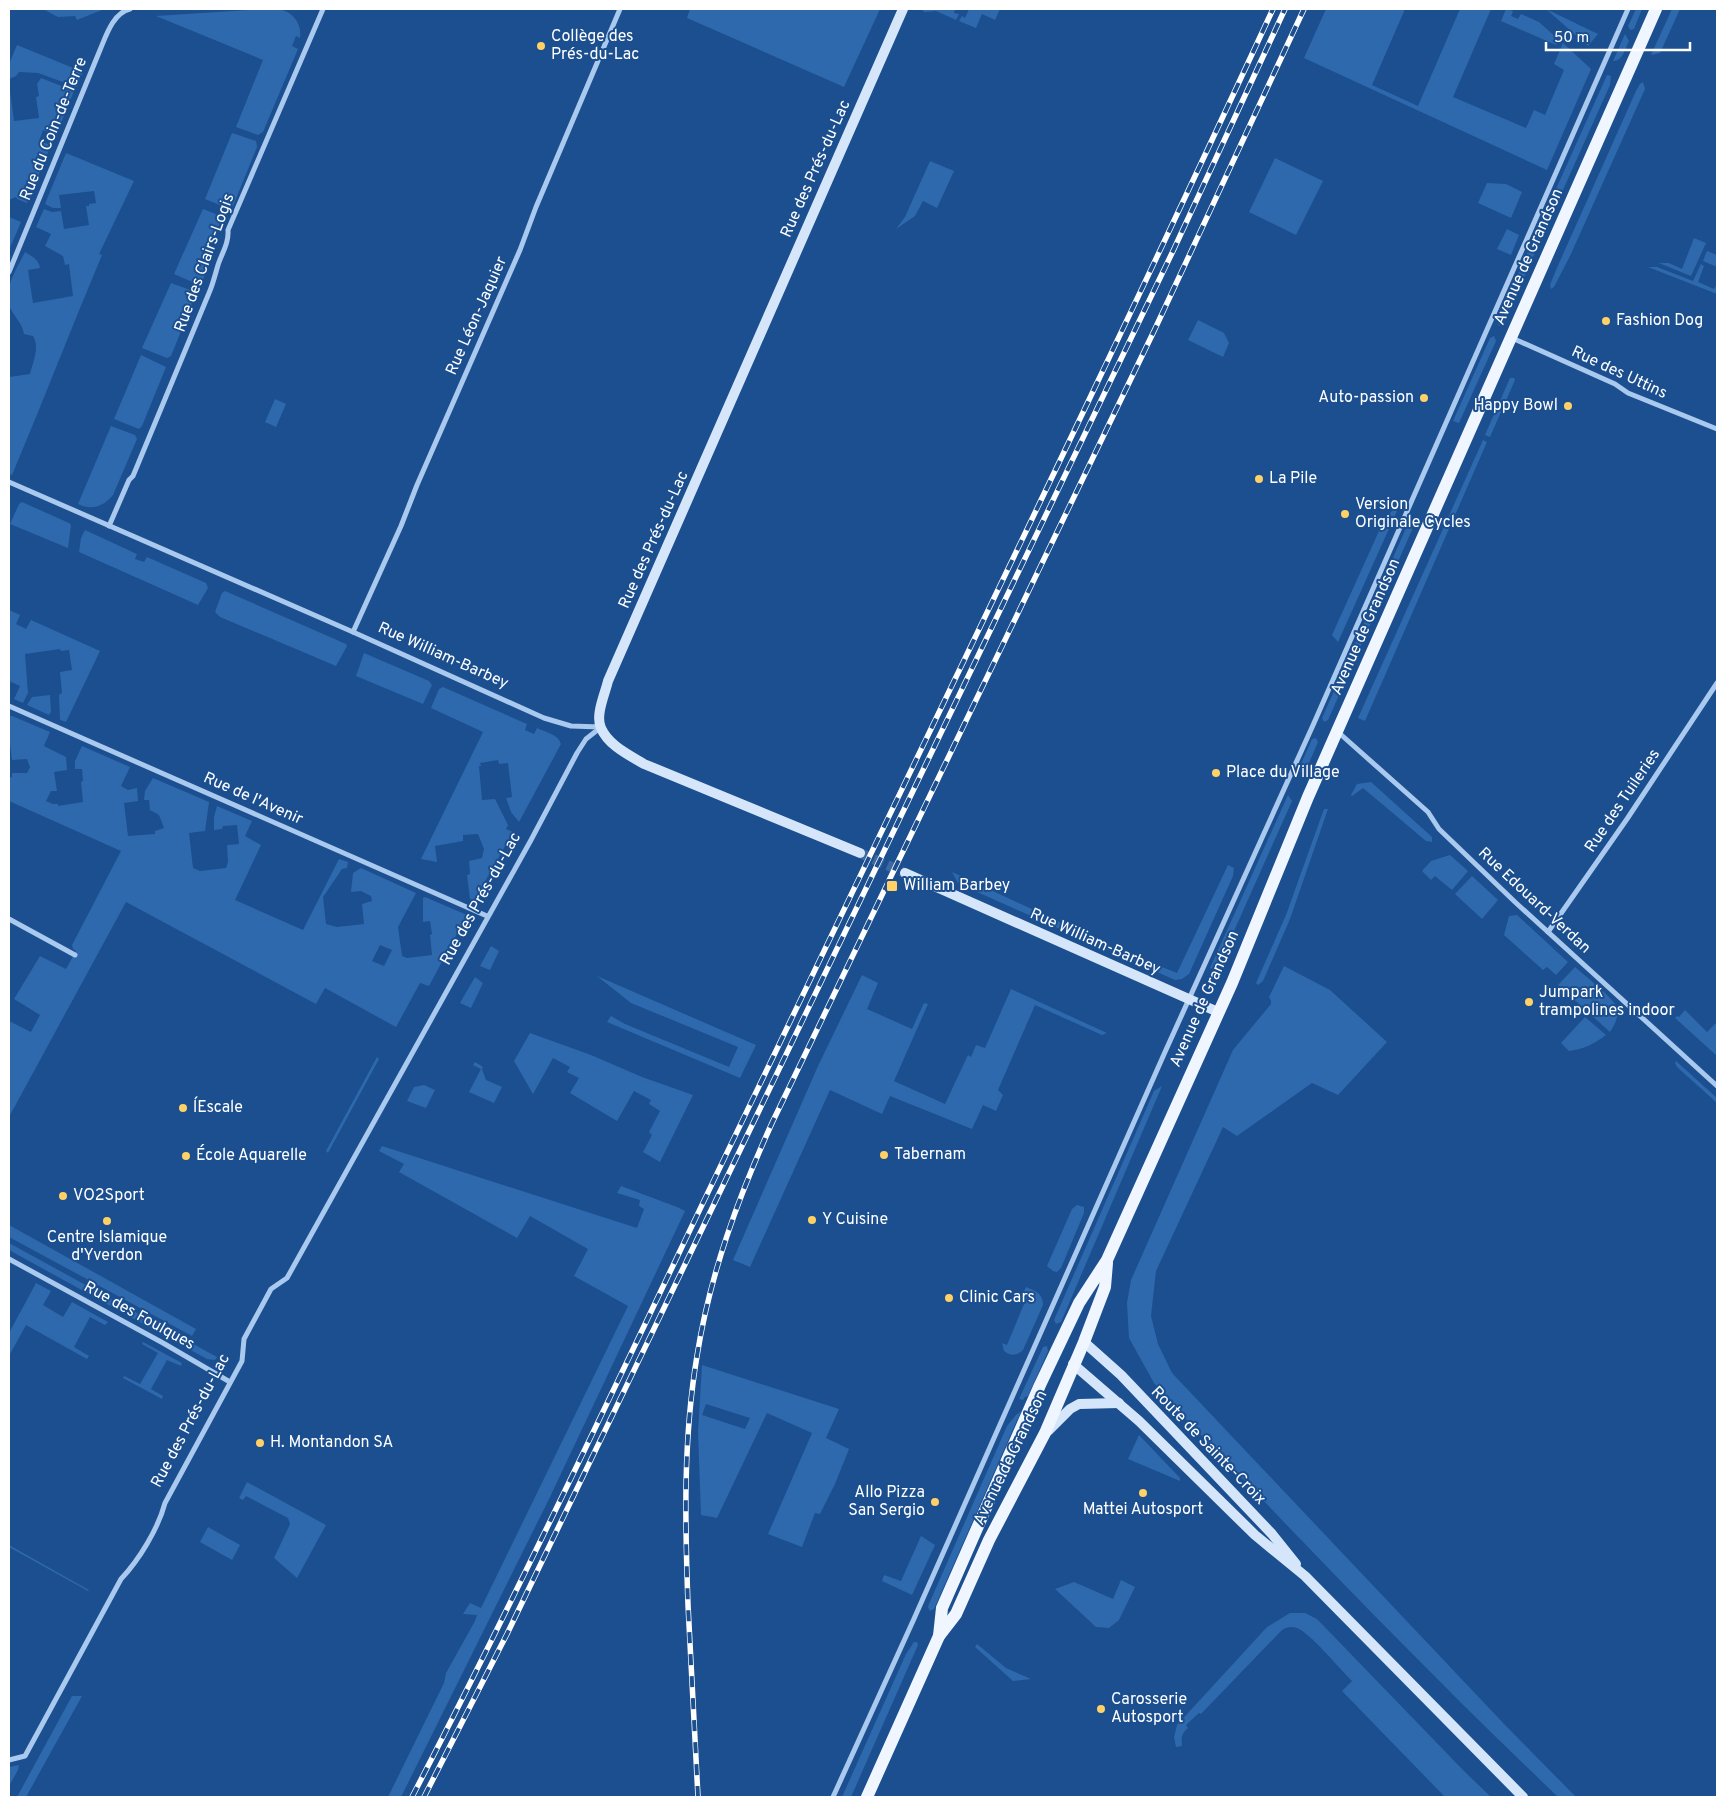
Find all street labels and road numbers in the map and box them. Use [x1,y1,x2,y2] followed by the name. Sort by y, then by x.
[16,54,92,204] street label: Rue du Coin-de-Terre
[777,97,855,241] street label: Rue des Prés-du-Lac
[1490,186,1568,328] street label: Avenue de Grandson
[171,191,239,335] street label: Rue des Clairs-Logis
[442,254,512,378] street label: Rue Léon-Jaquier
[1568,342,1670,404] street label: Rue des Uttins
[615,468,693,612] street label: Rue des Prés-du-Lac
[1327,556,1405,698] street label: Avenue de Grandson
[374,618,512,694] street label: Rue William-Barbey
[1581,745,1665,857] street label: Rue des Tuileries
[200,768,306,830] street label: Rue de l'Avenir
[436,829,526,969] street label: Rue des Prés-du-Lac
[1473,844,1595,958] street label: Rue Edouard-Verdan
[1026,904,1164,980] street label: Rue William-Barbey
[1166,928,1244,1070] street label: Avenue de Grandson
[80,1277,198,1355] street label: Rue des Foulques
[147,1351,235,1491] street label: Rue des Prés-du-Lac
[1146,1383,1270,1509] street label: Route de Sainte-Croix
[970,1387,1052,1529] street label: Avenue de Grandson

